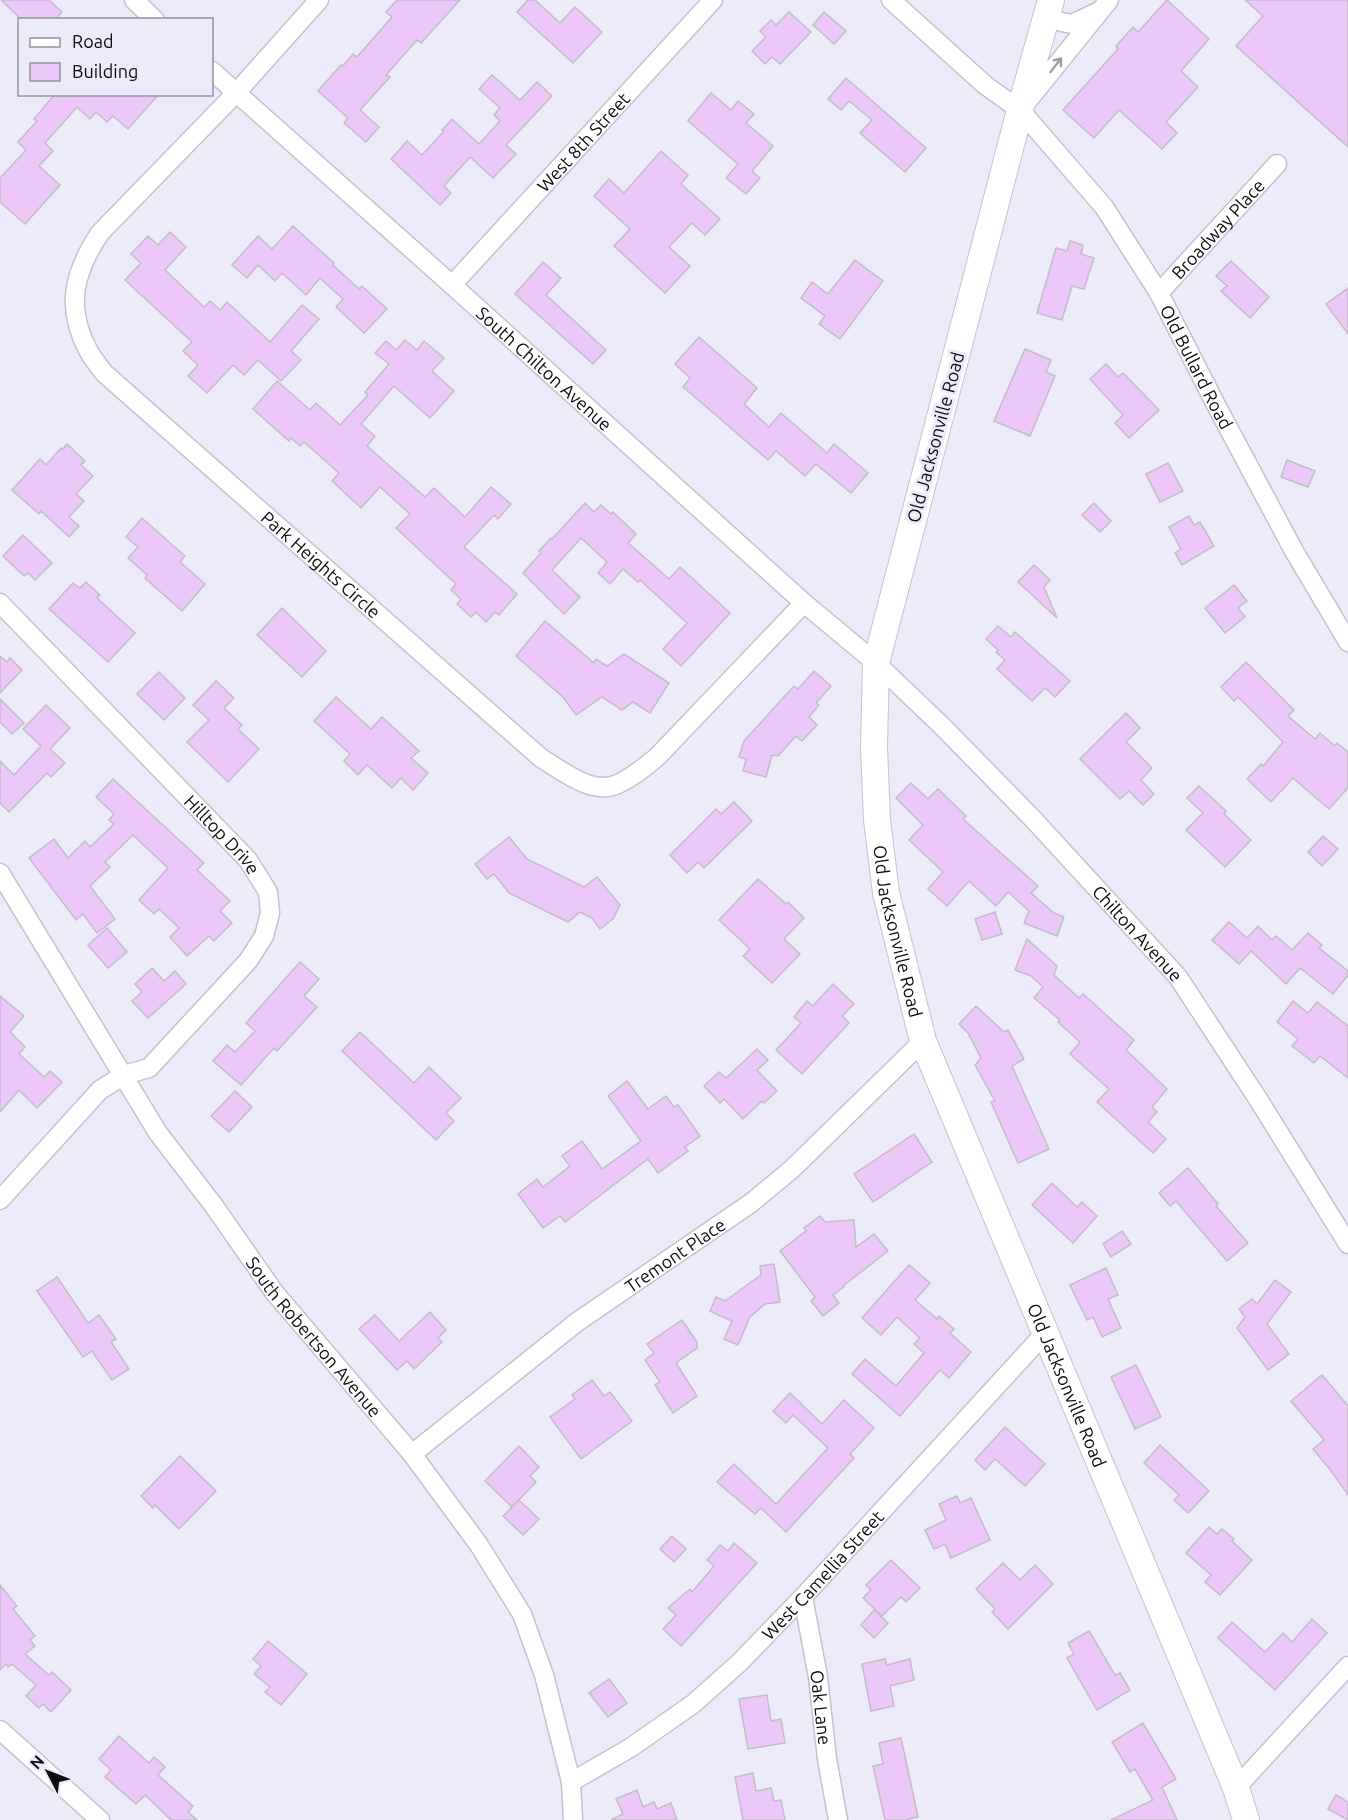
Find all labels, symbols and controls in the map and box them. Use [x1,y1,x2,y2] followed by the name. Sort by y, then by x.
[18,18,213,96] legend
[72,31,114,51] text: Road
[1050,57,1063,73] one-way arrow
[72,61,138,81] text: Building
[533,88,633,196] street label: West 8th Street
[1167,175,1268,283] street label: Broadway Place
[1157,301,1237,432] street label: Old Bullard Road
[473,302,616,434] street label: South Chilton Avenue
[903,350,967,524] street label: Old Jacksonville Road
[258,507,385,622] street label: Park Heights Circle
[181,791,264,878] street label: Hilltop Drive
[870,844,927,1019] street label: Old Jacksonville Road
[1089,881,1187,985] street label: Chilton Avenue
[621,1214,729,1296] street label: Tremont Place
[242,1253,386,1421] street label: South Robertson Avenue
[1024,1300,1110,1470] street label: Old Jacksonville Road
[758,1506,887,1643] street label: West Camellia Street
[807,1669,835,1746] street label: Oak Lane
[18,1742,78,1802] north arrow
[26,1752,48,1772] text: N

